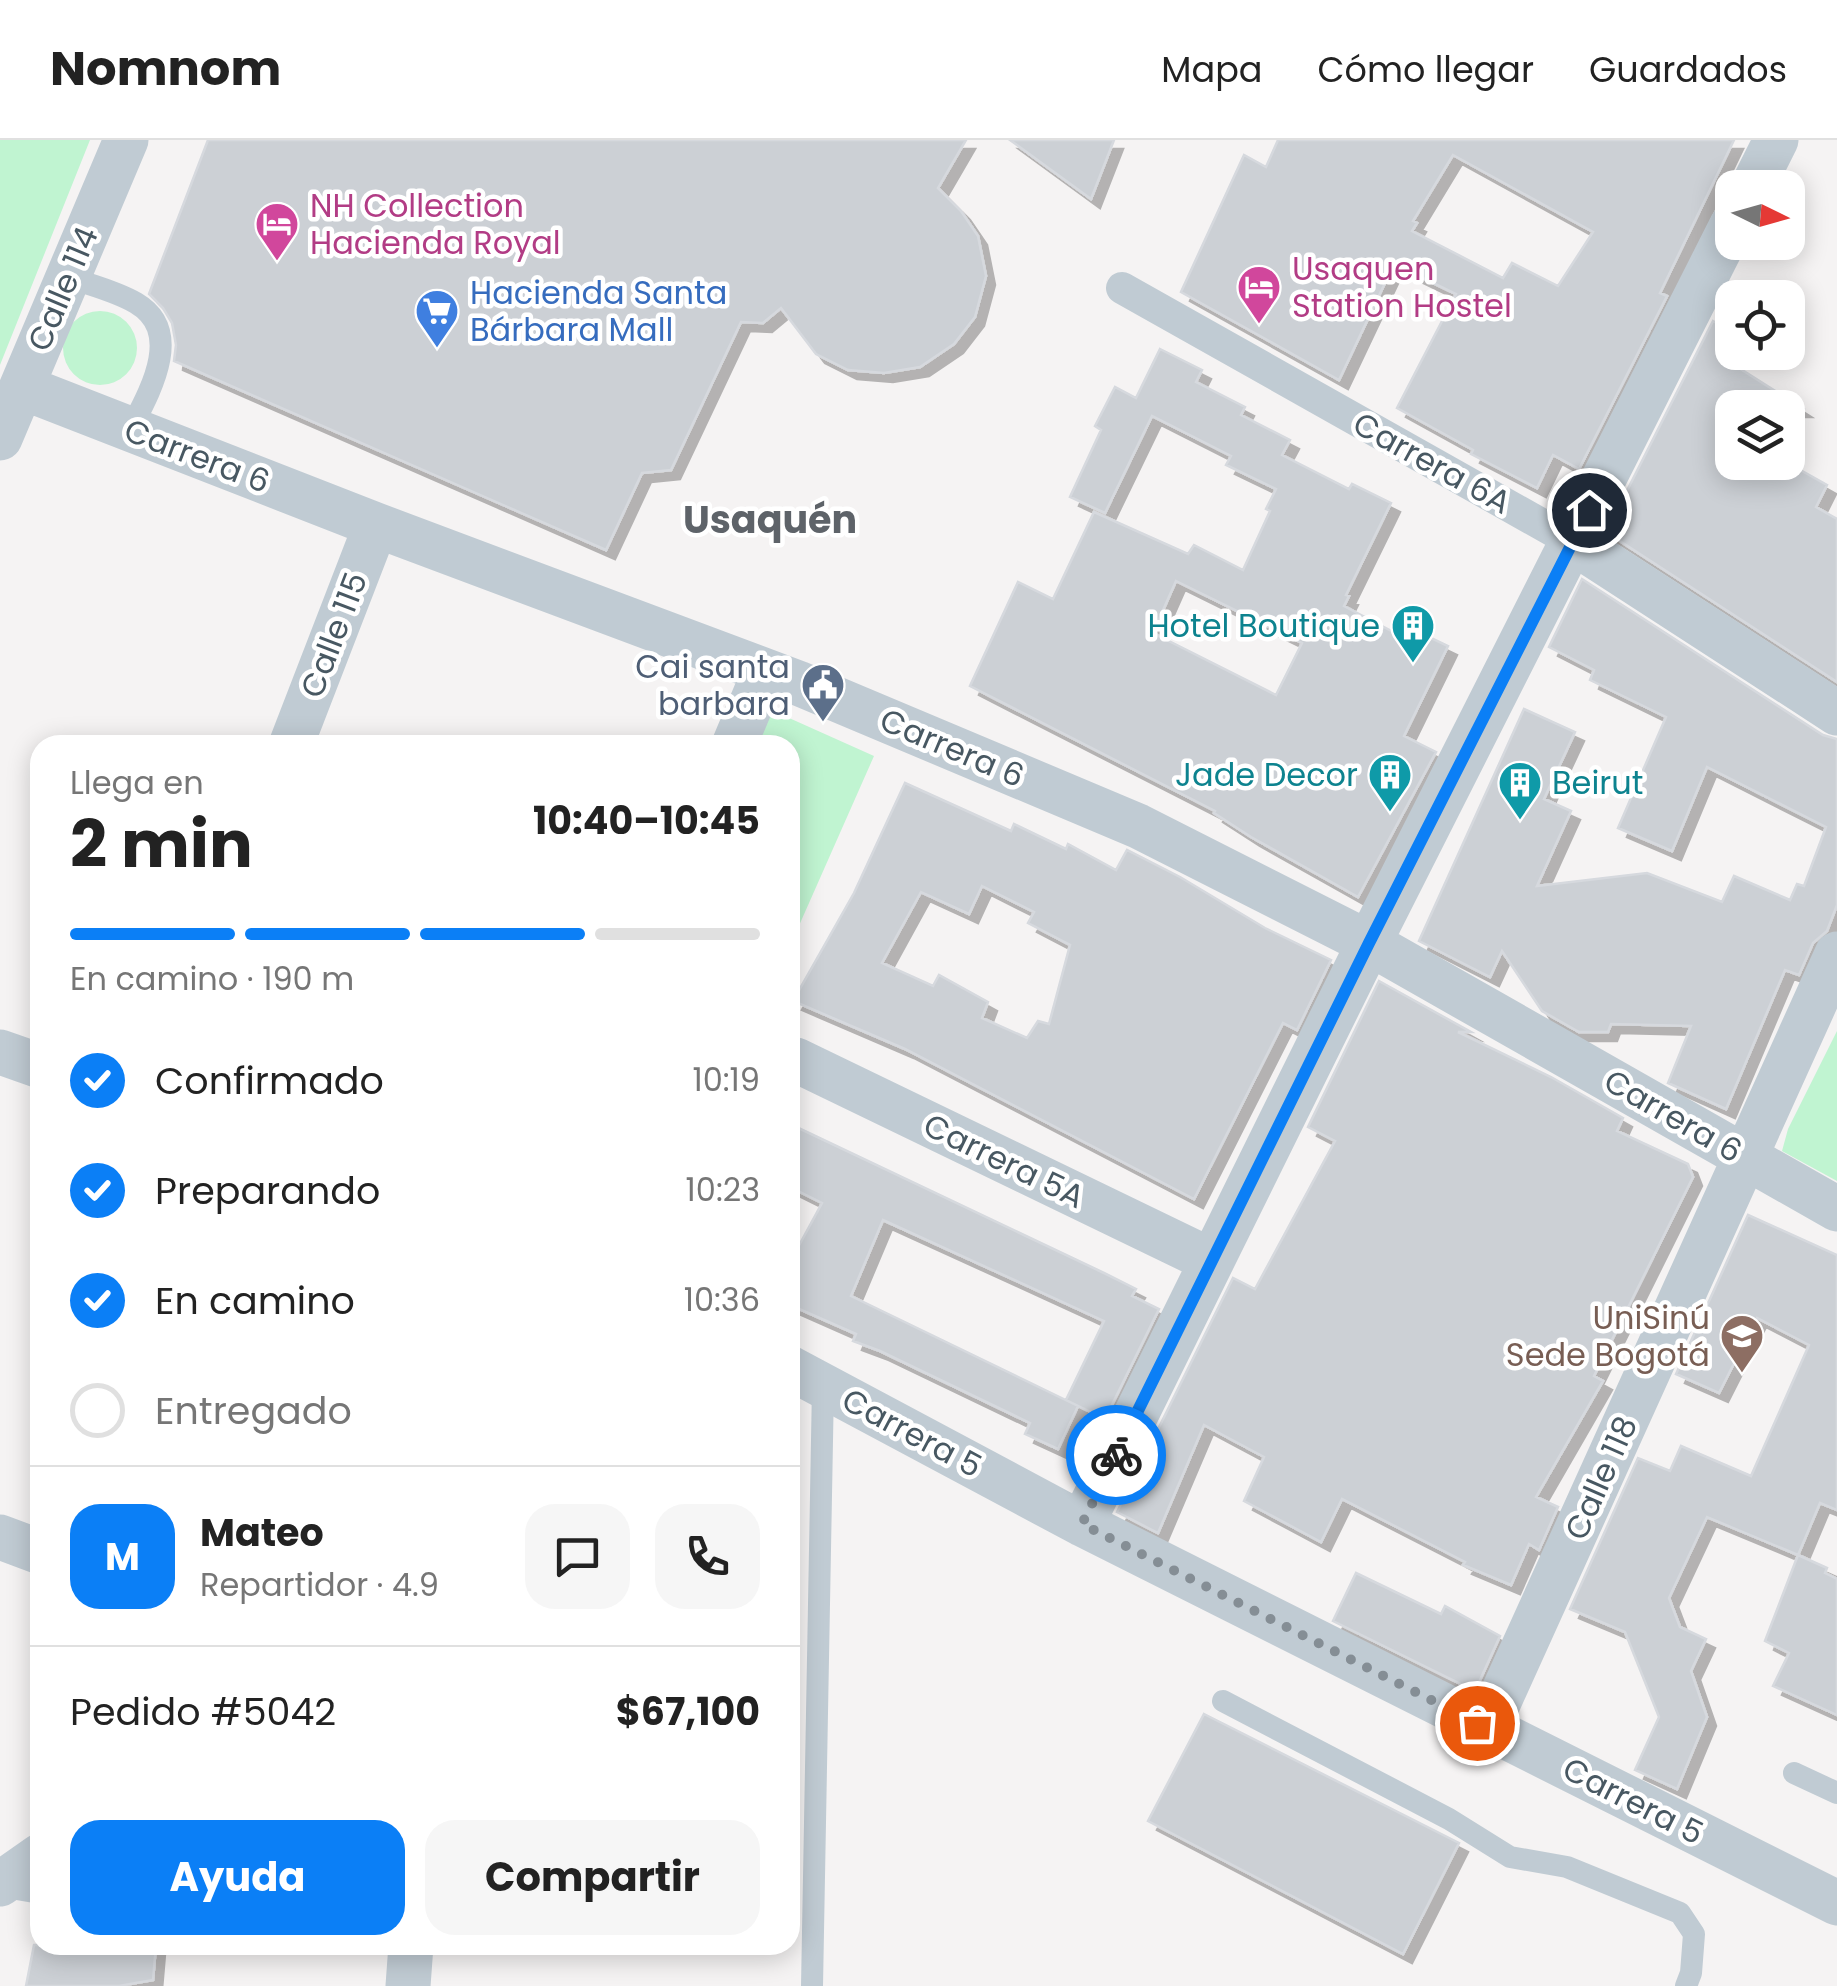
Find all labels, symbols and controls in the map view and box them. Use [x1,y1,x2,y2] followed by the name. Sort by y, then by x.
[50,35,281,102] text: Nomnom
[1161,45,1262,94] text: Mapa
[1317,45,1534,94] text: Cómo llegar
[1589,45,1787,94] text: Guardados
[1715,170,1805,260] north arrow
[1715,170,1805,480] map controls
[310,183,561,265] place label: NH Collection Hacienda Royal
[254,201,300,262] hotel icon: NH Collection Hacienda Royal
[16,220,109,358] street label: Calle 114
[1292,246,1512,328] place label: Usaquen Station Hostel
[1236,264,1282,325] hotel icon: Usaquen Station Hostel
[470,270,727,352] place label: Hacienda Santa Bárbara Mall
[1715,280,1805,370] button: locate
[414,288,460,349] supermarket icon: Hacienda Santa Bárbara Mall
[1715,390,1805,480] button: layers
[1345,401,1519,524] street label: Carrera 6A
[118,407,276,504] street label: Carrera 6
[1547,468,1632,553] pin
[1562,483,1617,538] icon: home
[683,493,857,546] district label: Usaquén
[289,566,378,704] street label: Calle 115
[1147,603,1380,648] place label: Hotel Boutique
[1390,603,1436,664] building icon: Hotel Boutique
[635,644,790,726] place label: Cai santa barbara
[800,662,846,723] public building icon: Cai santa barbara
[873,697,1031,798] street label: Carrera 6
[1175,752,1358,797] place label: Jade Decor
[1367,752,1413,813] building icon: Jade Decor
[70,760,204,805] text: Llega en
[1497,760,1543,821] building icon: Beirut
[1552,760,1643,805] place label: Beirut
[533,794,760,847] text: 10:40–10:45
[70,799,253,890] text: 2 min
[70,956,354,1001] text: En camino · 190 m
[70,1053,125,1108] icon: check
[155,1054,384,1107] text: Confirmado
[692,1057,760,1102] text: 10:19
[1596,1058,1751,1173] street label: Carrera 6
[916,1102,1092,1219] street label: Carrera 5A
[70,1163,125,1218] icon: check
[155,1164,380,1217] text: Preparando
[686,1167,760,1212] text: 10:23
[70,1273,125,1328] icon: check
[155,1274,355,1327] text: En camino
[684,1277,760,1322] text: 10:36
[1506,1295,1710,1377] place label: UniSinú Sede Bogotá
[1719,1313,1765,1374] school or university icon: UniSinú Sede Bogotá
[834,1377,990,1488] street label: Carrera 5
[155,1384,352,1437] text: Entregado
[1066,1405,1166,1505] courier
[1553,1409,1648,1547] street label: Calle 118
[1089,1428,1144,1483] icon: bike
[525,1504,630,1609] button: chat
[655,1504,760,1609] button: phone
[200,1506,324,1559] text: Mateo
[105,1530,140,1583] text: M
[200,1562,439,1607] text: Repartidor · 4.9
[1435,1681,1520,1766] pin
[70,1685,336,1738] text: Pedido #5042
[616,1685,760,1738] text: $67,100
[1450,1696,1505,1751] icon: bag
[1555,1746,1711,1855] street label: Carrera 5
[70,1820,405,1935] button: Ayuda
[425,1820,760,1935] button: Compartir

